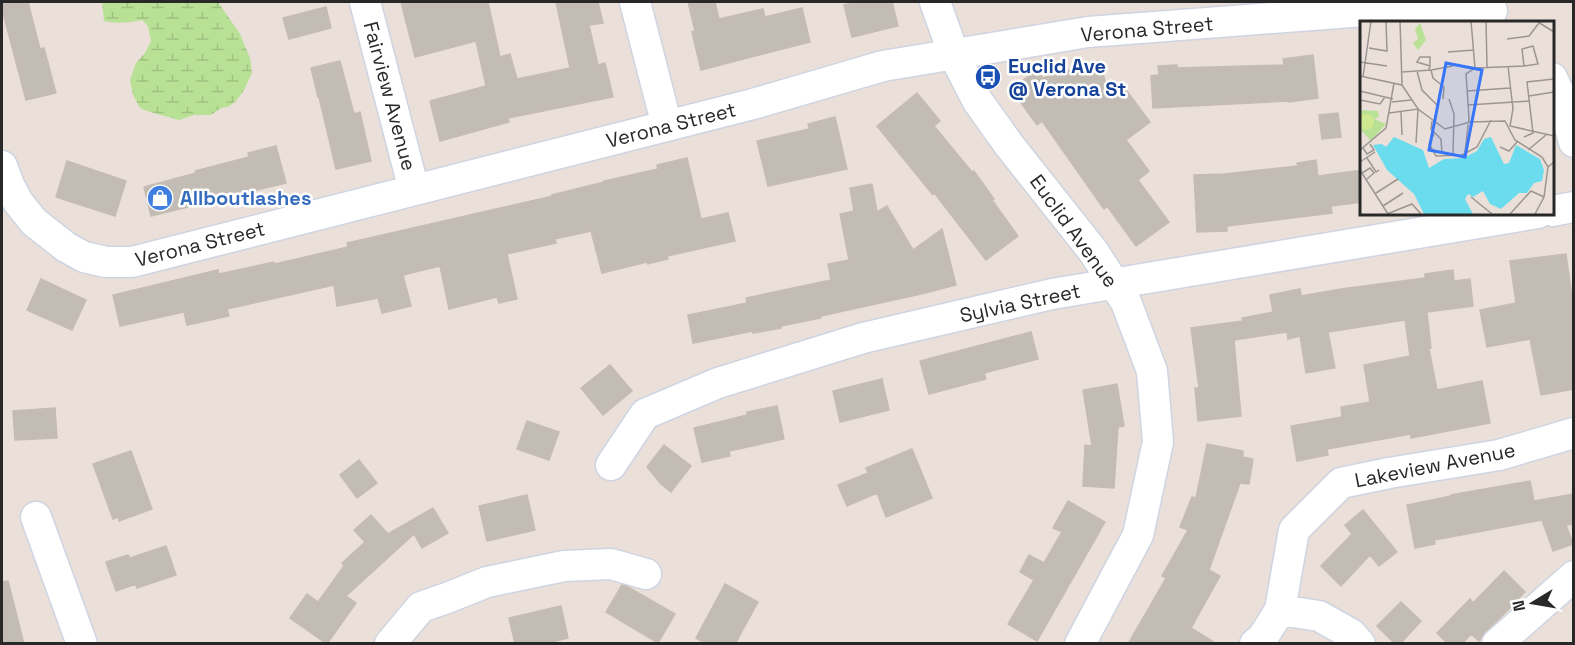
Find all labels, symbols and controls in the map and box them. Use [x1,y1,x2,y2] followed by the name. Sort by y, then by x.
[1080,10,1214,48] street label: Verona Street
[358,19,422,173] street label: Fairview Avenue
[1360,21,1554,214] inset map
[1008,53,1126,102] place label: Euclid Ave @ Verona St
[973,62,1003,92] bus stop icon: Euclid Ave @ Verona St
[603,96,739,154] street label: Verona Street
[1024,169,1124,293] street label: Euclid Avenue
[145,183,175,213] shop icon: Allboutlashes
[180,185,311,211] place label: Allboutlashes
[132,215,268,273] street label: Verona Street
[957,278,1083,328] street label: Sylvia Street
[1353,437,1517,493] street label: Lakeview Avenue
[1503,573,1563,633] north arrow
[1507,598,1530,613] text: N

